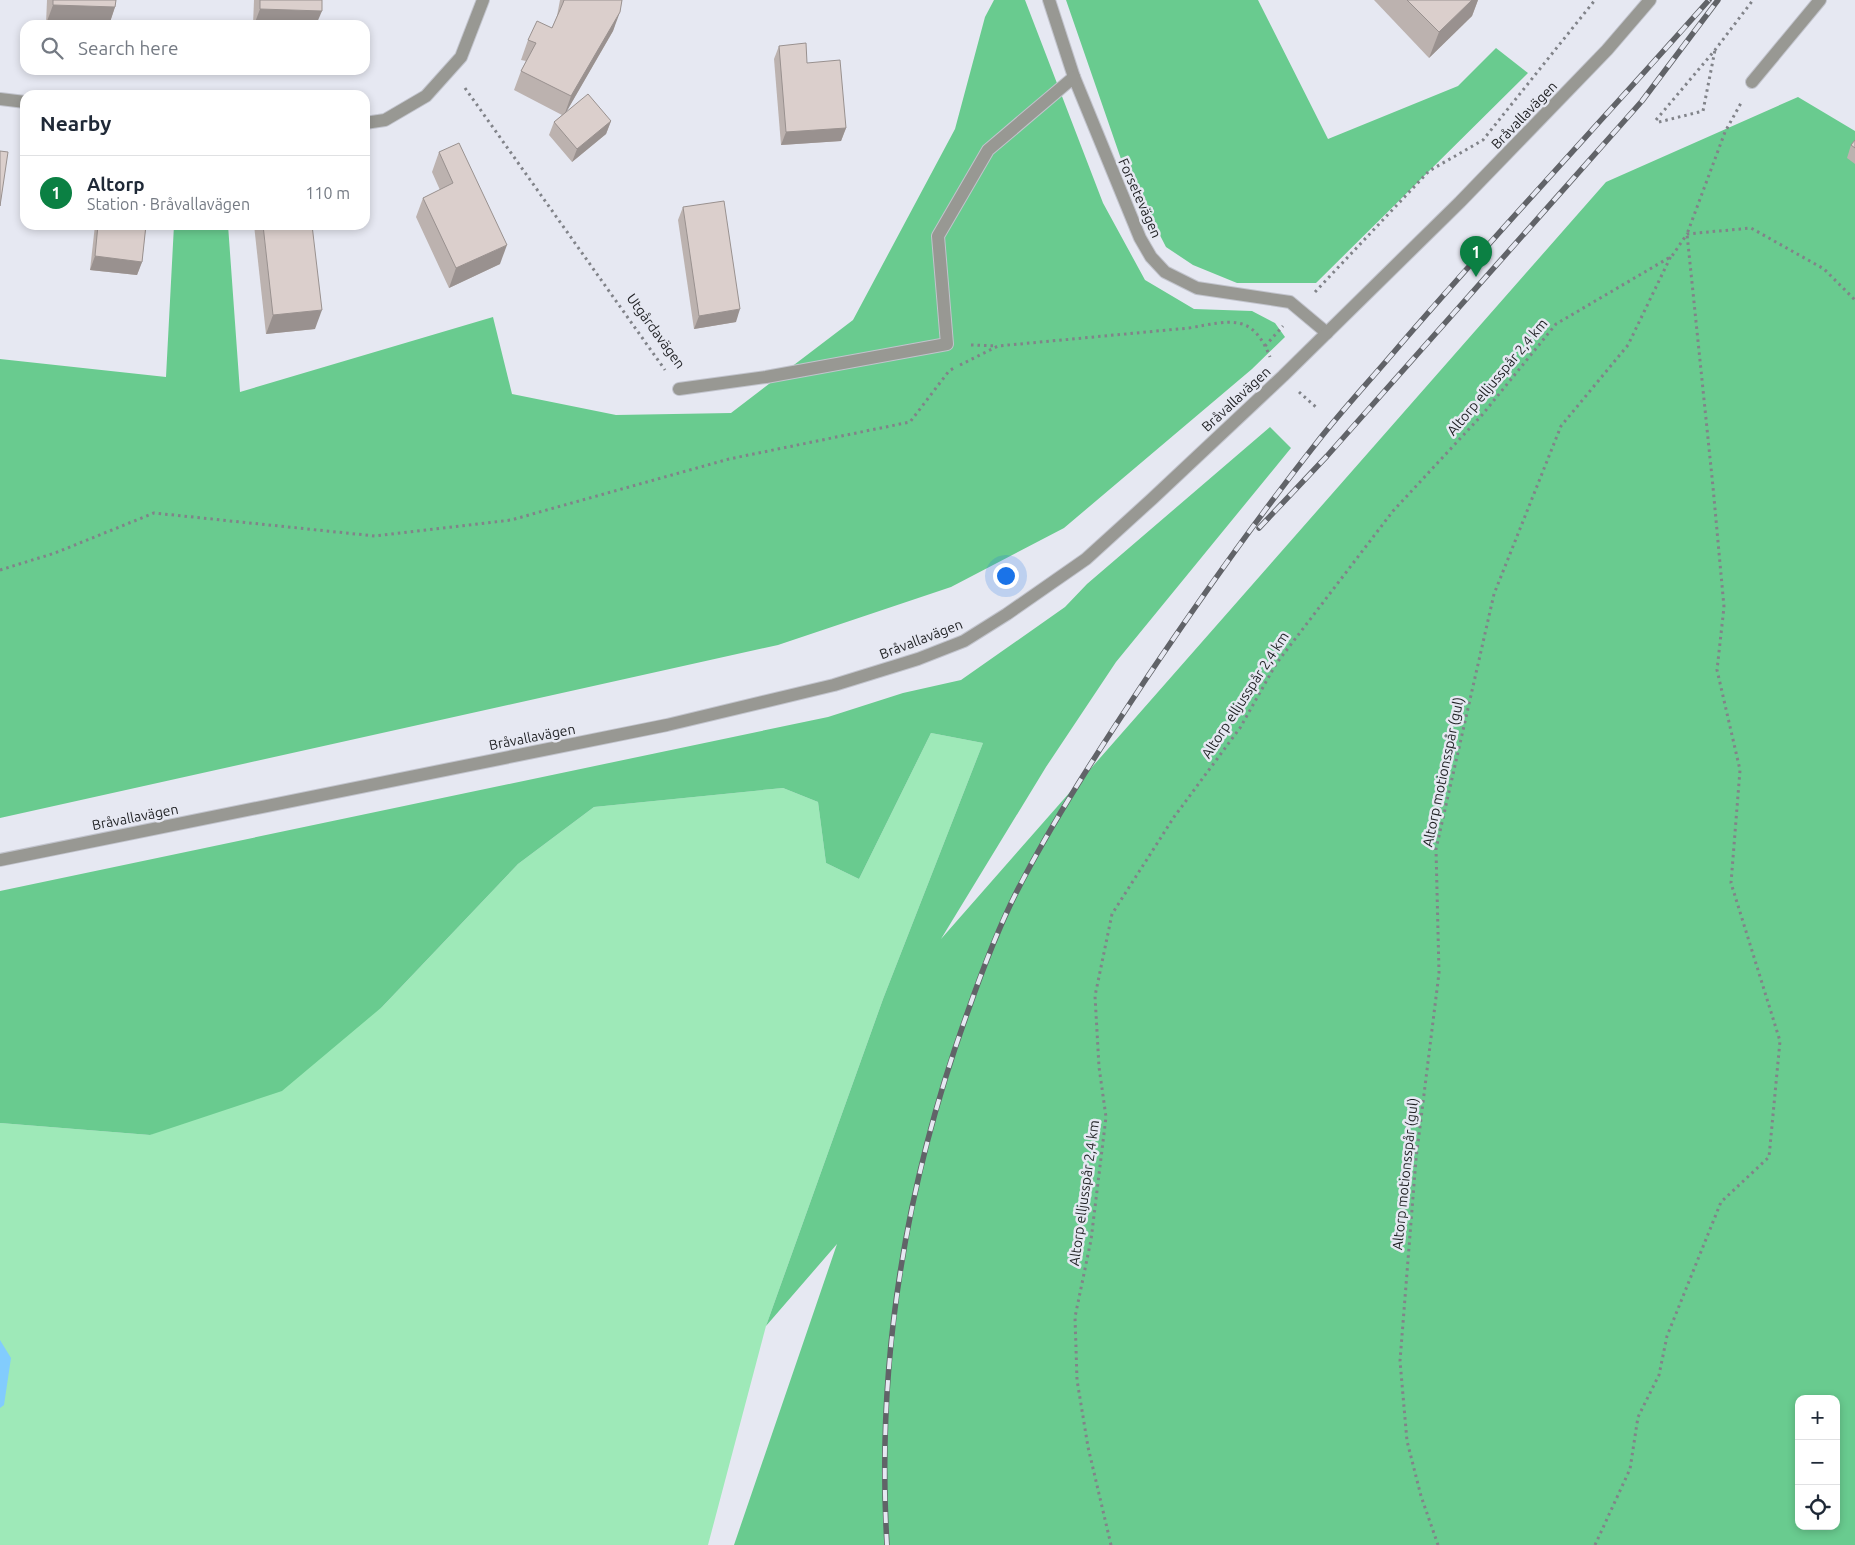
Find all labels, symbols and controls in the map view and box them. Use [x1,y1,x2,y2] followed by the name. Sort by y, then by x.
[20,20,370,75] search box
[38,34,66,62] icon: search
[78,37,178,59] text: Search here
[1488,78,1560,152] street label: Bråvallavägen
[40,111,111,135] text: Nearby
[1115,156,1165,240] street label: Forsetevägen
[87,173,145,195] text: Altorp
[51,184,61,202] text: 1
[305,184,350,202] text: 110 m
[87,195,250,213] text: Station · Bråvallavägen
[1460,236,1492,277] pin: 1
[623,290,689,372] street label: Utgårdavägen
[1444,315,1550,439] street label: Altorp elljusspår 2,4 km
[1198,363,1274,435] street label: Bråvallavägen
[993,563,1019,589] your location
[877,616,965,662] street label: Bråvallavägen
[1198,629,1292,761] street label: Altorp elljusspår 2,4 km
[1419,696,1467,848] street label: Altorp motionsspår (gul)
[487,721,577,753] street label: Bråvallavägen
[90,801,180,833] street label: Bråvallavägen
[1389,1097,1421,1251] street label: Altorp motionsspår (gul)
[1066,1119,1102,1267] street label: Altorp elljusspår 2,4 km
[1795,1395,1840,1530] map controls
[1795,1395,1840,1440] button: +
[1795,1440,1840,1485] button: −
[1795,1485,1840,1530] button: locate

